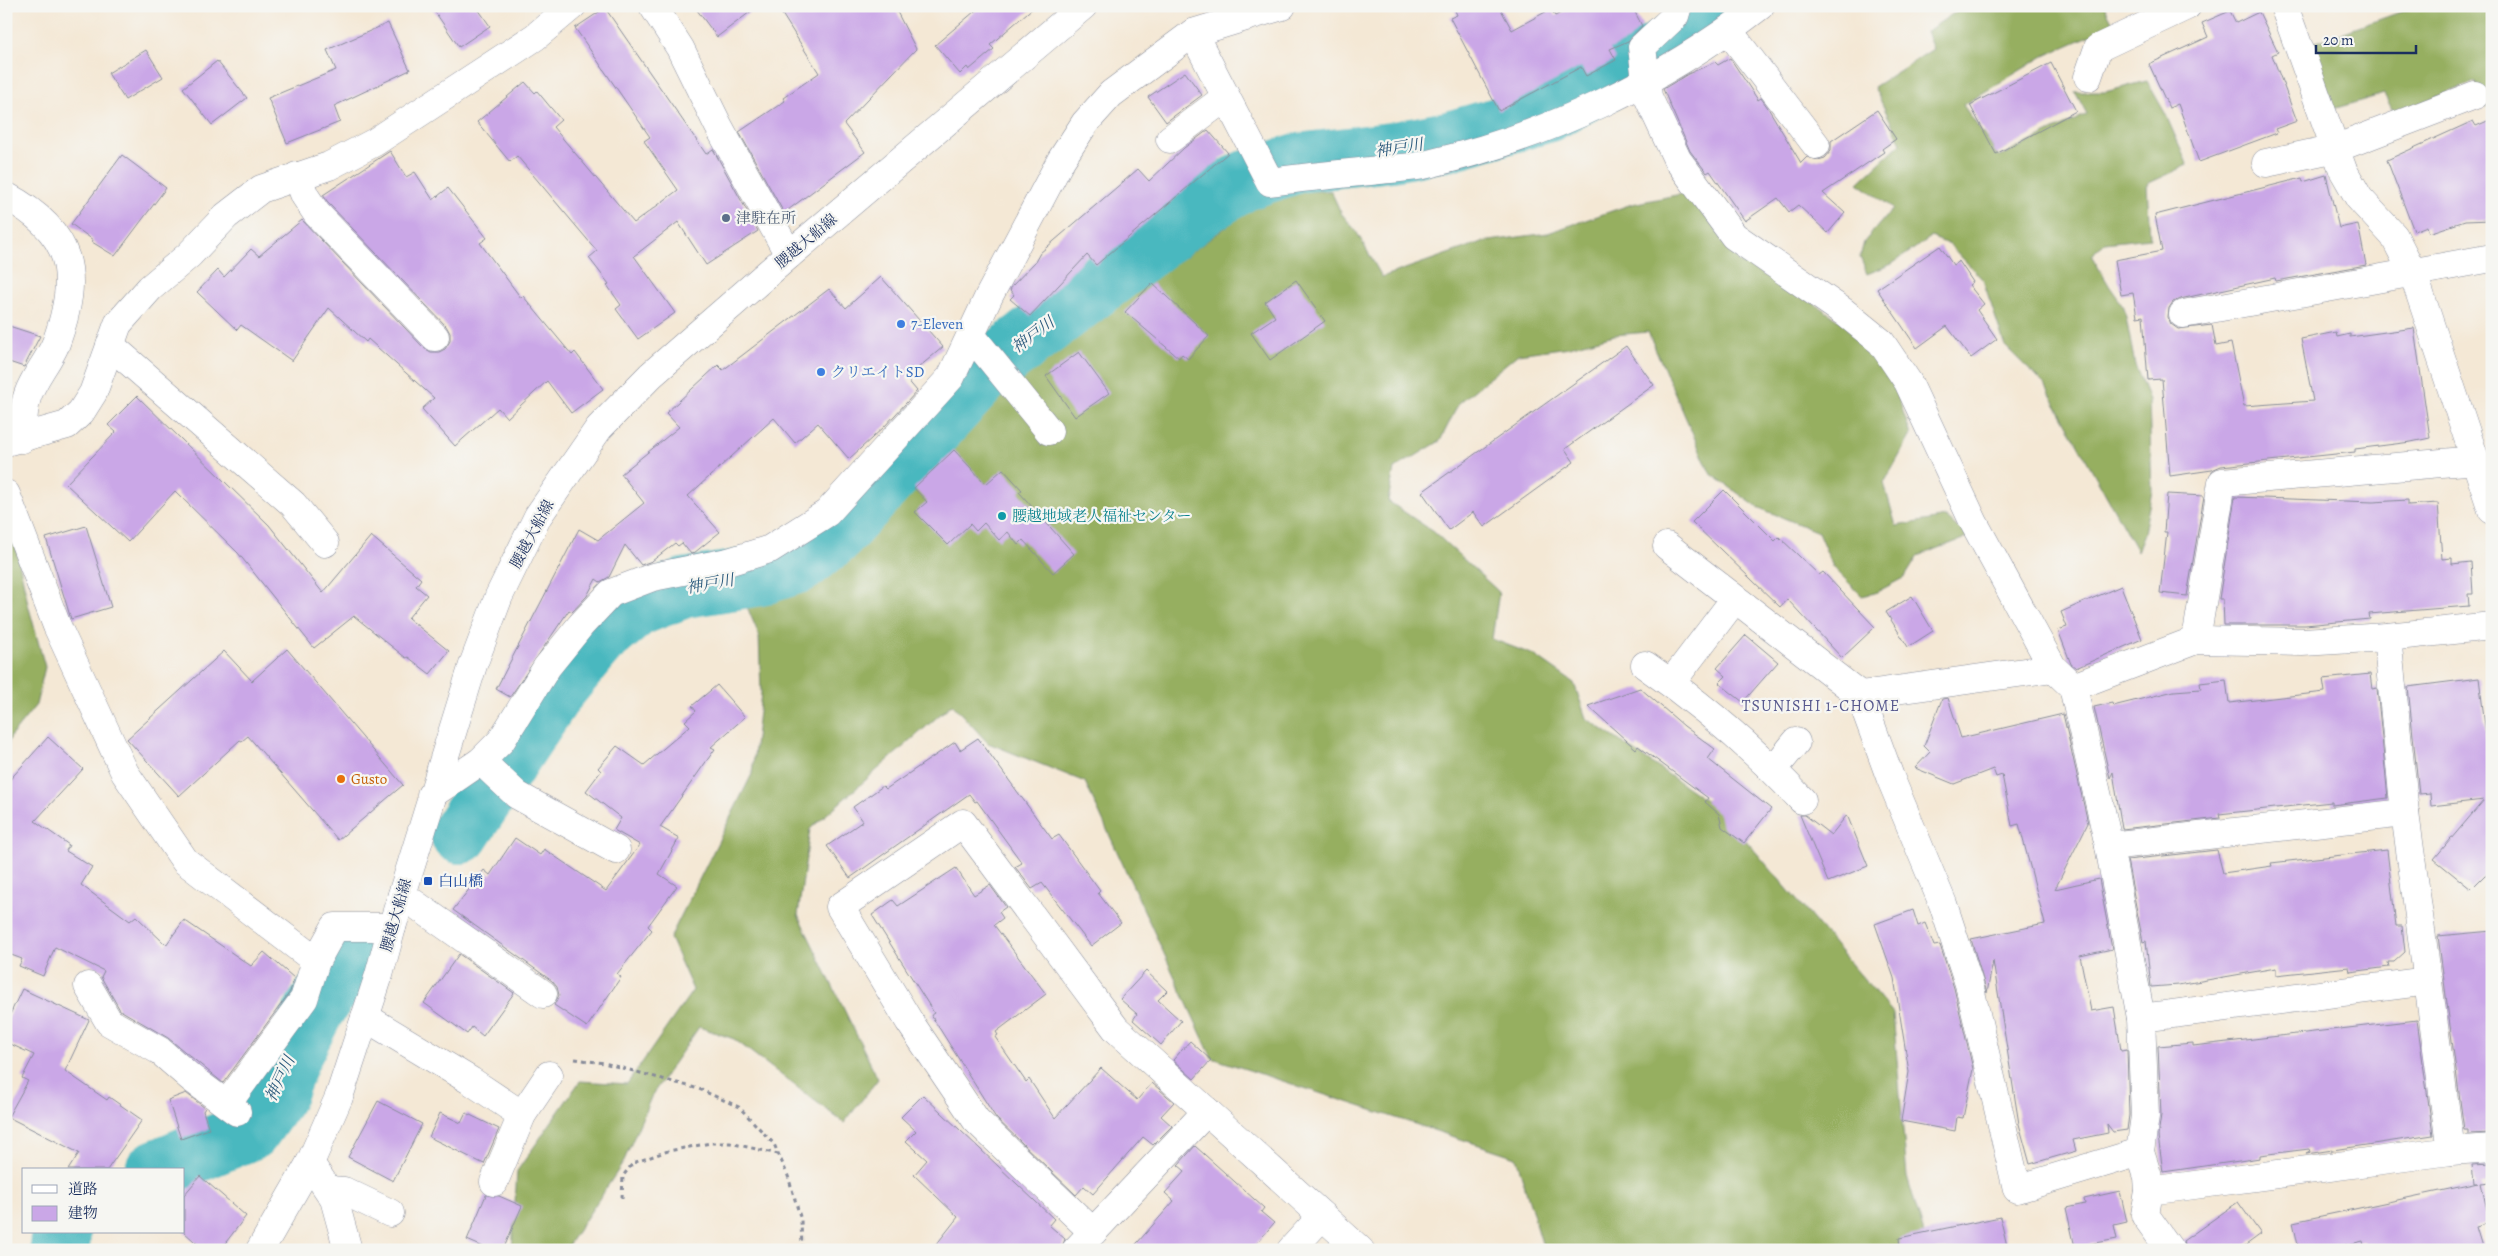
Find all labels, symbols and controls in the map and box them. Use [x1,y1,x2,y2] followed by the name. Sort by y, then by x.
[2316,22,2416,54] scale bar
[2323,30,2354,50] text: 20 m
[1374,133,1426,163] water label: 神戸川
[736,208,796,228] place label: 津駐在所
[771,209,841,273] street label: 腰越大船線
[720,212,732,224] marker: 津駐在所
[1007,311,1060,358] water label: 神戸川
[911,314,963,334] place label: 7-Eleven
[895,318,907,330] marker: 7-Eleven
[831,362,924,382] place label: クリエイトSD
[815,366,827,378] marker: クリエイトSD
[506,496,558,572] street label: 腰越大船線
[1012,506,1191,526] place label: 腰越地域老人福祉センター
[996,510,1008,522] marker: 腰越地域老人福祉センター
[684,569,738,599] water label: 神戸川
[1742,695,1900,717] district label: TSUNISHI 1-CHOME
[351,769,387,789] place label: Gusto
[335,773,347,785] marker: Gusto
[438,871,483,891] place label: 白山橋
[422,875,434,887] marker: 白山橋
[376,876,416,954] street label: 腰越大船線
[260,1051,301,1105] water label: 神戸川
[22,1168,185,1234] legend
[68,1179,98,1199] text: 道路
[68,1203,98,1223] text: 建物

